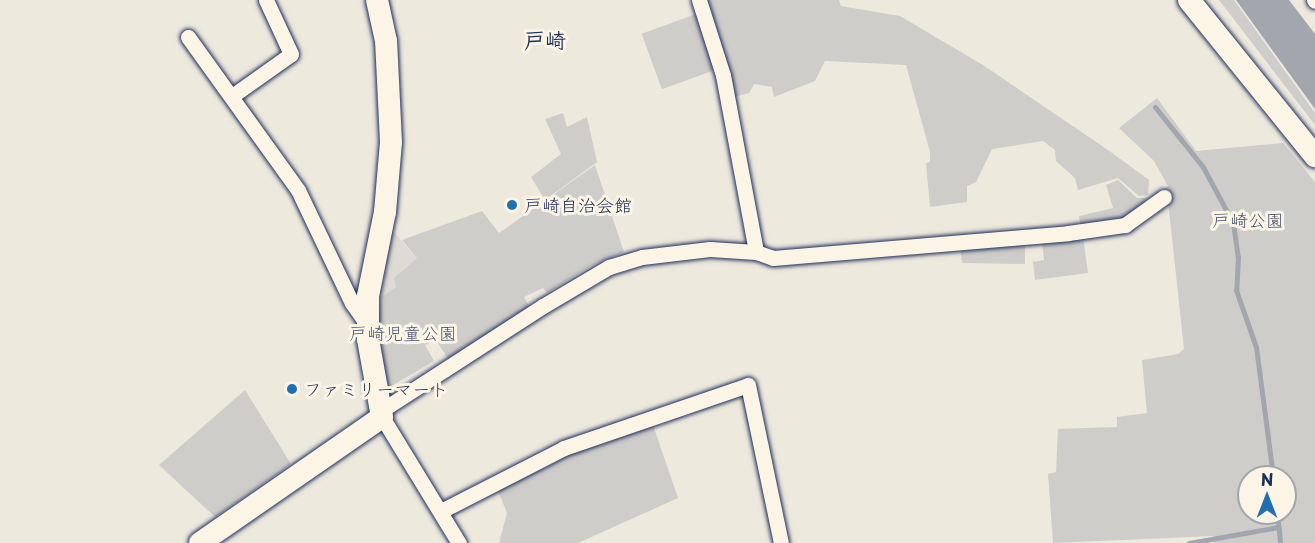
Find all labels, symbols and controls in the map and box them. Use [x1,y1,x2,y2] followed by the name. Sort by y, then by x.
[524,26,566,52] district label: 戸崎
[524,194,632,216] place label: 戸崎自治会館
[505,198,519,212] marker: 戸崎自治会館
[1212,209,1284,231] park label: 戸崎公園
[349,322,457,344] park label: 戸崎児童公園
[304,378,448,400] place label: ファミリーマート
[285,382,299,396] marker: ファミリーマート
[1237,465,1297,525] north arrow
[1261,467,1273,491] text: N

